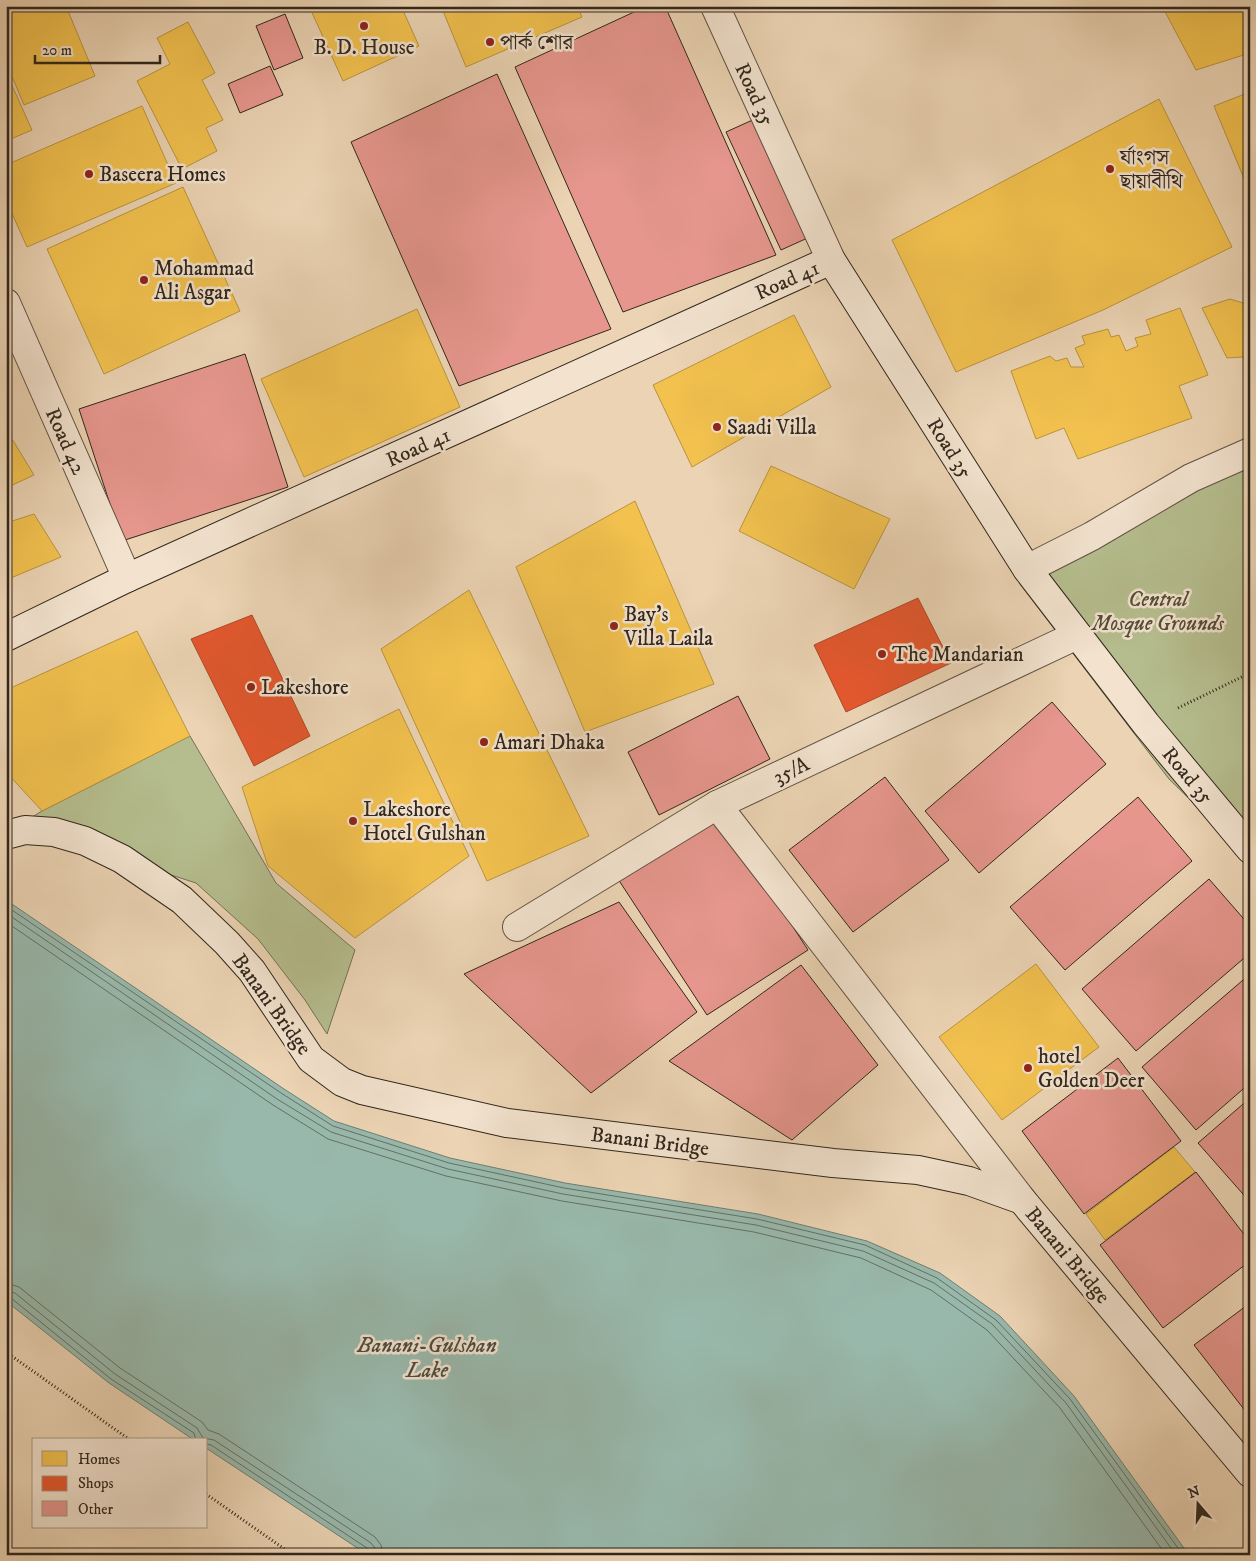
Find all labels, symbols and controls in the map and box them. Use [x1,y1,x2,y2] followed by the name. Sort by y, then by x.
[358,20,370,32] marker: B. D. House
[500,30,575,56] place label: পার্ক শোর
[35,32,160,64] scale bar
[313,35,415,61] place label: B. D. House
[484,36,496,48] marker: পার্ক শোর
[42,41,72,60] text: 20 m
[728,59,780,130] street label: Road 35
[1119,145,1184,195] place label: র্যাংগস ছায়াবীথি
[99,162,226,188] place label: Baseera Homes
[1104,163,1116,175] marker: র্যাংগস ছায়াবীথি
[83,168,95,180] marker: Baseera Homes
[751,255,824,307] street label: Road 41
[154,256,254,306] place label: Mohammad Ali Asgar
[138,274,150,286] marker: Mohammad Ali Asgar
[39,404,92,479] street label: Road 42
[921,414,978,484] street label: Road 35
[727,415,816,441] place label: Saadi Villa
[711,421,723,433] marker: Saadi Villa
[382,422,455,474] street label: Road 41
[1090,587,1225,638] park label: Central Mosque Grounds
[623,602,713,652] place label: Bay's Villa Laila
[608,620,620,632] marker: Bay's Villa Laila
[892,642,1024,668] place label: The Mandarian
[876,648,888,660] marker: The Mandarian
[261,675,349,701] place label: Lakeshore
[245,681,257,693] marker: Lakeshore
[494,730,605,756] place label: Amari Dhaka
[478,736,490,748] marker: Amari Dhaka
[1156,742,1218,809] street label: Road 35
[769,751,814,790] street label: 35/A
[363,797,486,847] place label: Lakeshore Hotel Gulshan
[347,815,359,827] marker: Lakeshore Hotel Gulshan
[226,949,317,1061] street label: Banani Bridge
[1038,1044,1145,1094] place label: hotel Golden Deer
[1022,1062,1034,1074] marker: hotel Golden Deer
[589,1122,711,1162] street label: Banani Bridge
[1019,1202,1116,1310] street label: Banani Bridge
[356,1332,497,1384] water label: Banani-Gulshan Lake
[32,1438,208,1528] legend
[78,1450,120,1469] text: Homes
[78,1474,114,1493] text: Shops
[1174,1478,1224,1528] north arrow
[1186,1482,1203,1503] text: N
[78,1500,113,1519] text: Other

